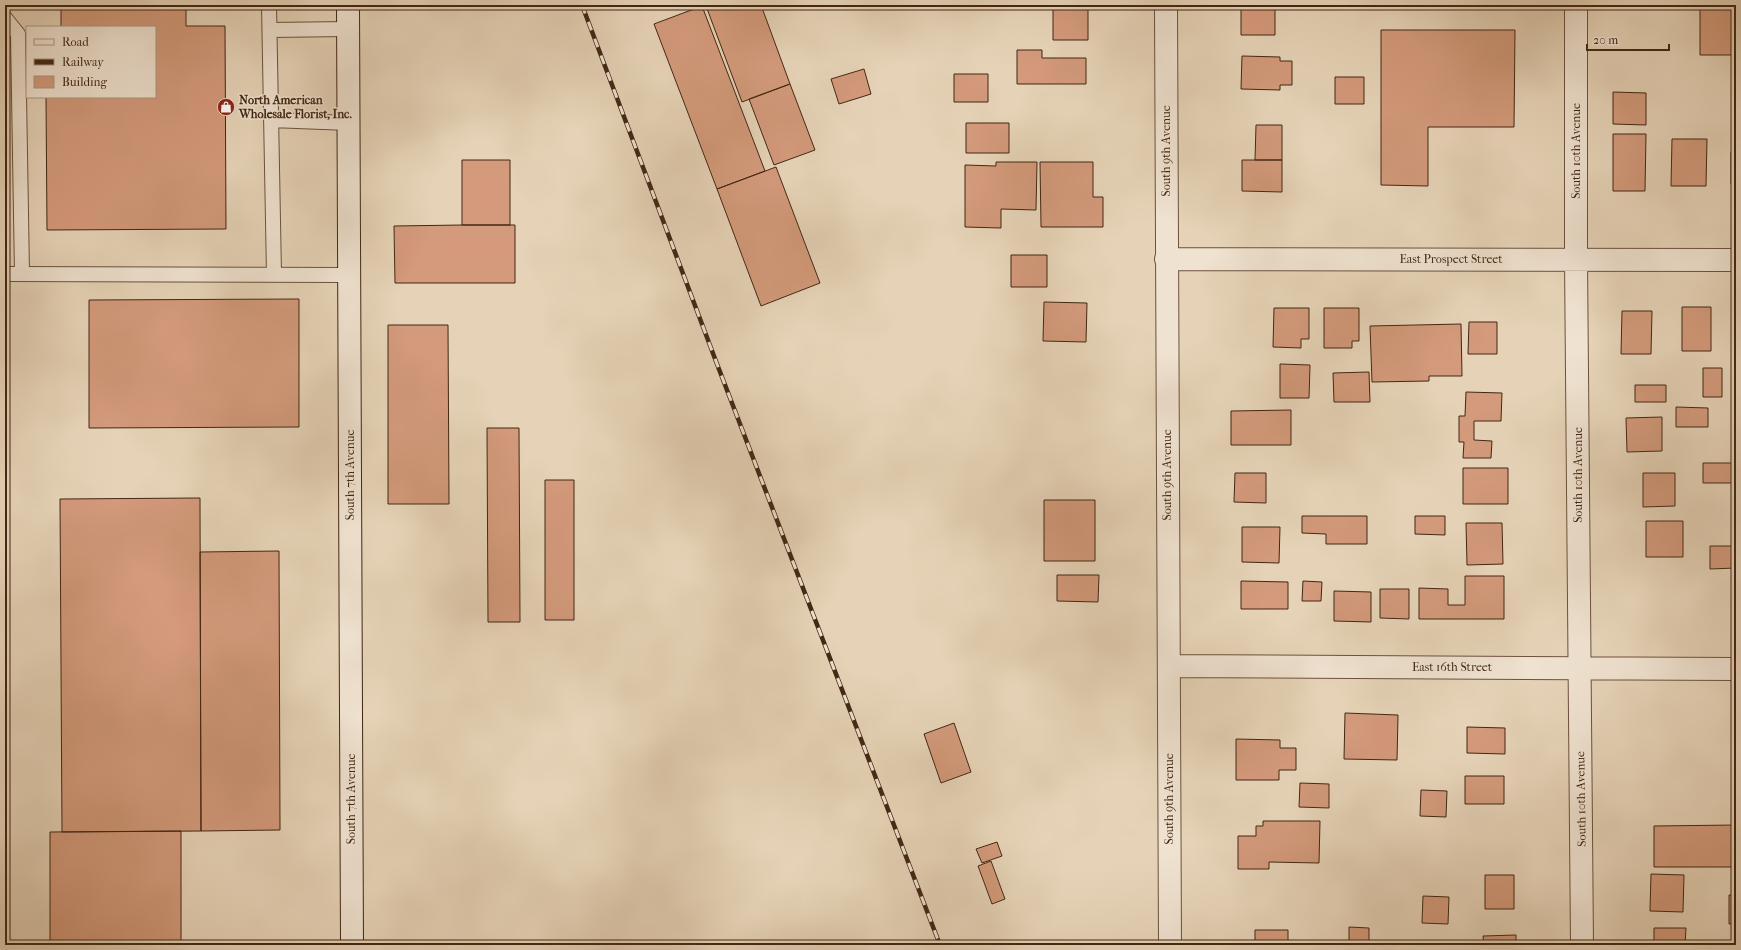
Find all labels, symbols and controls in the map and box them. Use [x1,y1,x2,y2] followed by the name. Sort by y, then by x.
[26,26,156,98] legend
[1587,26,1669,52] scale bar
[1593,33,1618,47] text: 20 m
[62,35,89,49] text: Road
[62,55,104,69] text: Railway
[62,75,107,89] text: Building
[238,93,352,121] place label: North American Wholesale Florist, Inc.
[216,97,236,117] shop icon: North American Wholesale Florist, Inc.
[1569,103,1583,199] street label: South 10th Avenue
[1159,105,1173,197] street label: South 9th Avenue
[1399,252,1503,266] street label: East Prospect Street
[1571,427,1585,523] street label: South 10th Avenue
[1160,429,1174,521] street label: South 9th Avenue
[343,430,357,520] street label: South 7th Avenue
[1412,660,1493,674] street label: East 16th Street
[1573,751,1589,847] street label: South 10th Avenue
[1162,753,1176,845] street label: South 9th Avenue
[344,754,358,844] street label: South 7th Avenue

